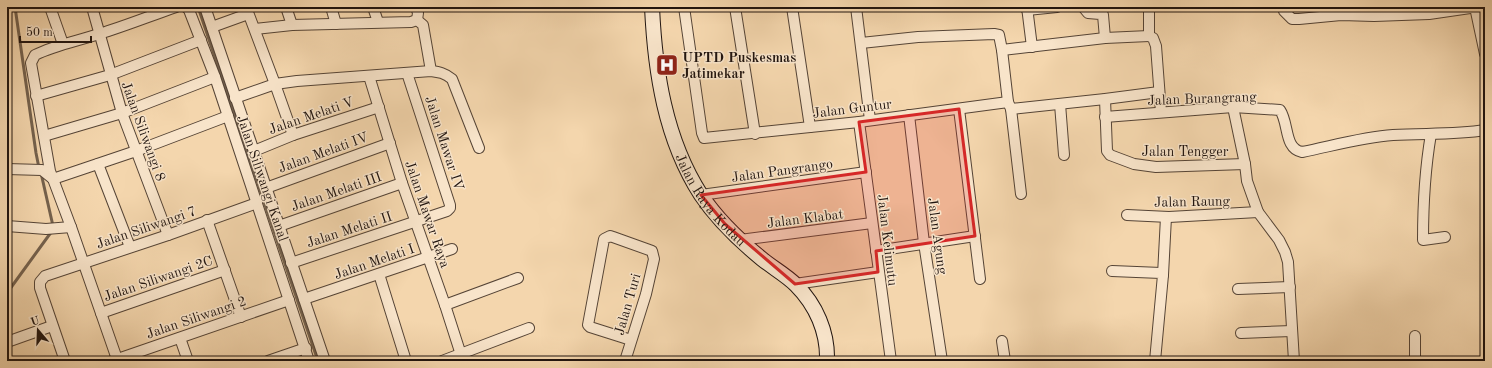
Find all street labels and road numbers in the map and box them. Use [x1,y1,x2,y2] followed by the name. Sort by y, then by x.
[119,80,168,183] street label: Jalan Siliwangi 8
[1147,90,1257,108] street label: Jalan Burangrang
[422,94,466,192] street label: Jalan Mawar IV
[267,95,356,137] street label: Jalan Melati V
[812,97,893,121] street label: Jalan Guntur
[234,113,290,243] street label: Jalan Siliwangi Kanal
[277,130,370,176] street label: Jalan Melati IV
[1142,145,1229,159] street label: Jalan Tengger
[673,152,748,250] street label: Jalan Raya Kodau
[731,157,834,185] street label: Jalan Pangrango
[402,159,452,270] street label: Jalan Mawar Raya
[289,170,383,214] street label: Jalan Melati III
[874,194,900,287] street label: Jalan Kelimutu
[1154,194,1231,210] street label: Jalan Raung
[925,197,949,276] street label: Jalan Agung
[94,204,198,252] street label: Jalan Siliwangi 7
[766,207,844,231] street label: Jalan Klabat
[305,210,394,250] street label: Jalan Melati II
[333,242,416,282] street label: Jalan Melati I
[102,254,215,304] street label: Jalan Siliwangi 2C
[612,272,644,337] street label: Jalan Turi
[144,294,248,342] street label: Jalan Siliwangi 2

